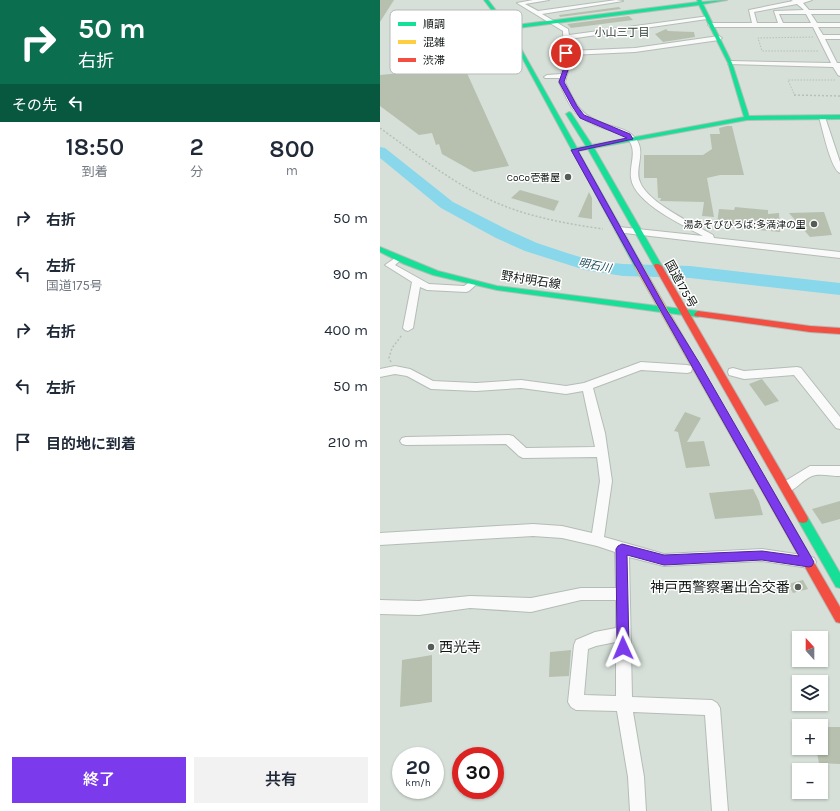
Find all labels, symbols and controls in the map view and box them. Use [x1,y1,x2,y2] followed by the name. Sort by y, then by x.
[390,10,522,74] legend
[78,12,146,45] text: 50 m
[12,16,64,68] icon: right
[423,18,445,31] text: 順調
[595,26,650,39] district label: 小山三丁目
[423,36,445,49] text: 混雑
[549,36,583,70] pin
[555,42,577,64] icon: arrive
[78,50,114,72] text: 右折
[423,54,445,67] text: 渋滞
[65,92,87,114] icon: left
[12,96,57,114] text: その先
[65,133,124,161] text: 18:50
[190,133,204,161] text: 2
[269,135,315,163] text: 800
[286,163,298,178] text: m
[82,164,108,179] text: 到着
[190,164,203,179] text: 分
[507,172,560,184] place label: CoCo壱番屋
[563,172,573,182] marker: CoCo壱番屋
[12,207,34,229] icon: right
[333,209,368,227] text: 50 m
[46,211,76,229] text: 右折
[683,219,806,231] place label: 湯あそびひろば;多満津の里
[809,219,819,229] marker: 湯あそびひろば;多満津の里
[577,256,613,275] water label: 明石川
[46,257,76,275] text: 左折
[662,258,700,310] street label: 国道175号
[12,263,34,285] icon: left
[333,265,368,283] text: 90 m
[500,268,562,292] street label: 野村明石線
[46,278,103,293] text: 国道175号
[12,319,34,341] icon: right
[324,321,368,339] text: 400 m
[46,323,76,341] text: 右折
[12,375,34,397] icon: left
[333,377,368,395] text: 50 m
[46,379,76,397] text: 左折
[12,431,34,453] icon: arrive
[328,433,368,451] text: 210 m
[46,435,136,453] text: 目的地に到着
[650,579,790,596] place label: 神戸西警察署出合交番
[793,582,803,592] marker: 神戸西警察署出合交番
[602,627,644,669] position arrow
[792,631,828,667] north arrow
[792,631,828,799] map controls
[439,639,481,656] place label: 西光寺
[426,642,436,652] marker: 西光寺
[792,675,828,711] button: layers
[792,719,828,755] button: +
[452,747,504,799] speed limit sign: 30
[406,756,430,779] text: 20
[12,757,186,803] button: 終了
[194,757,368,803] button: 共有
[792,763,828,799] button: −
[405,777,431,789] text: km/h

